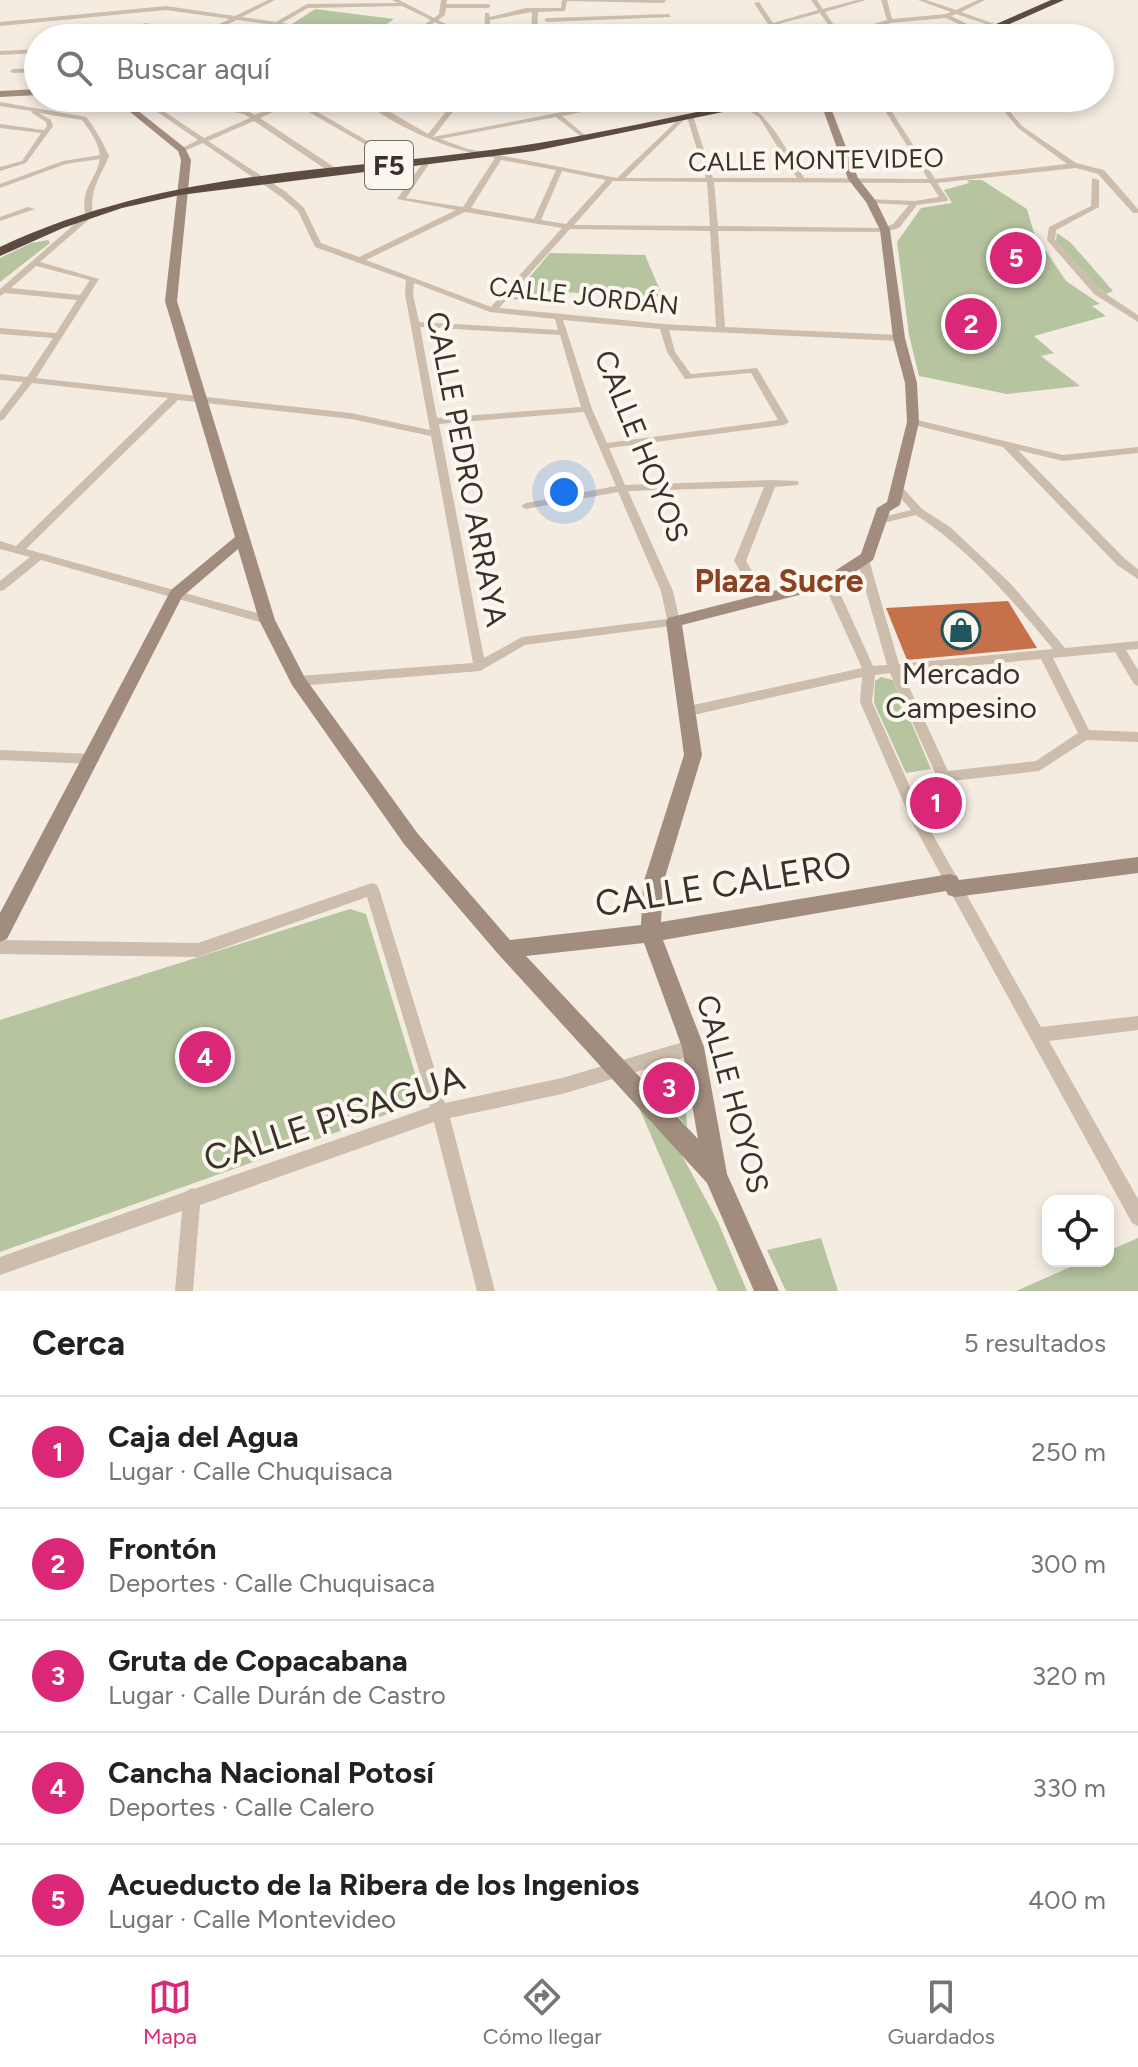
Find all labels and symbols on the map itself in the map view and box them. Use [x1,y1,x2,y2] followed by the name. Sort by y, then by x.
[365,141,413,189] road number: F5
[688,142,944,178] street label: CALLE MONTEVIDEO
[990,228,1042,288] pin: 5
[488,270,680,322] street label: CALLE JORDÁN
[945,294,997,354] pin: 2
[418,308,516,630] street label: CALLE PEDRO ARRAYA
[587,345,697,547] street label: CALLE HOYOS
[544,472,584,512] your location
[694,562,864,600] district label: Plaza Sucre
[940,609,982,651] shop icon: Mercado Campesino
[885,655,1037,726] place label: Mercado Campesino
[910,773,962,833] pin: 1
[592,843,854,925] street label: CALLE CALERO
[689,991,777,1197] street label: CALLE HOYOS
[179,1027,231,1087] pin: 4
[198,1055,470,1180] street label: CALLE PISAGUA
[643,1058,695,1118] pin: 3

